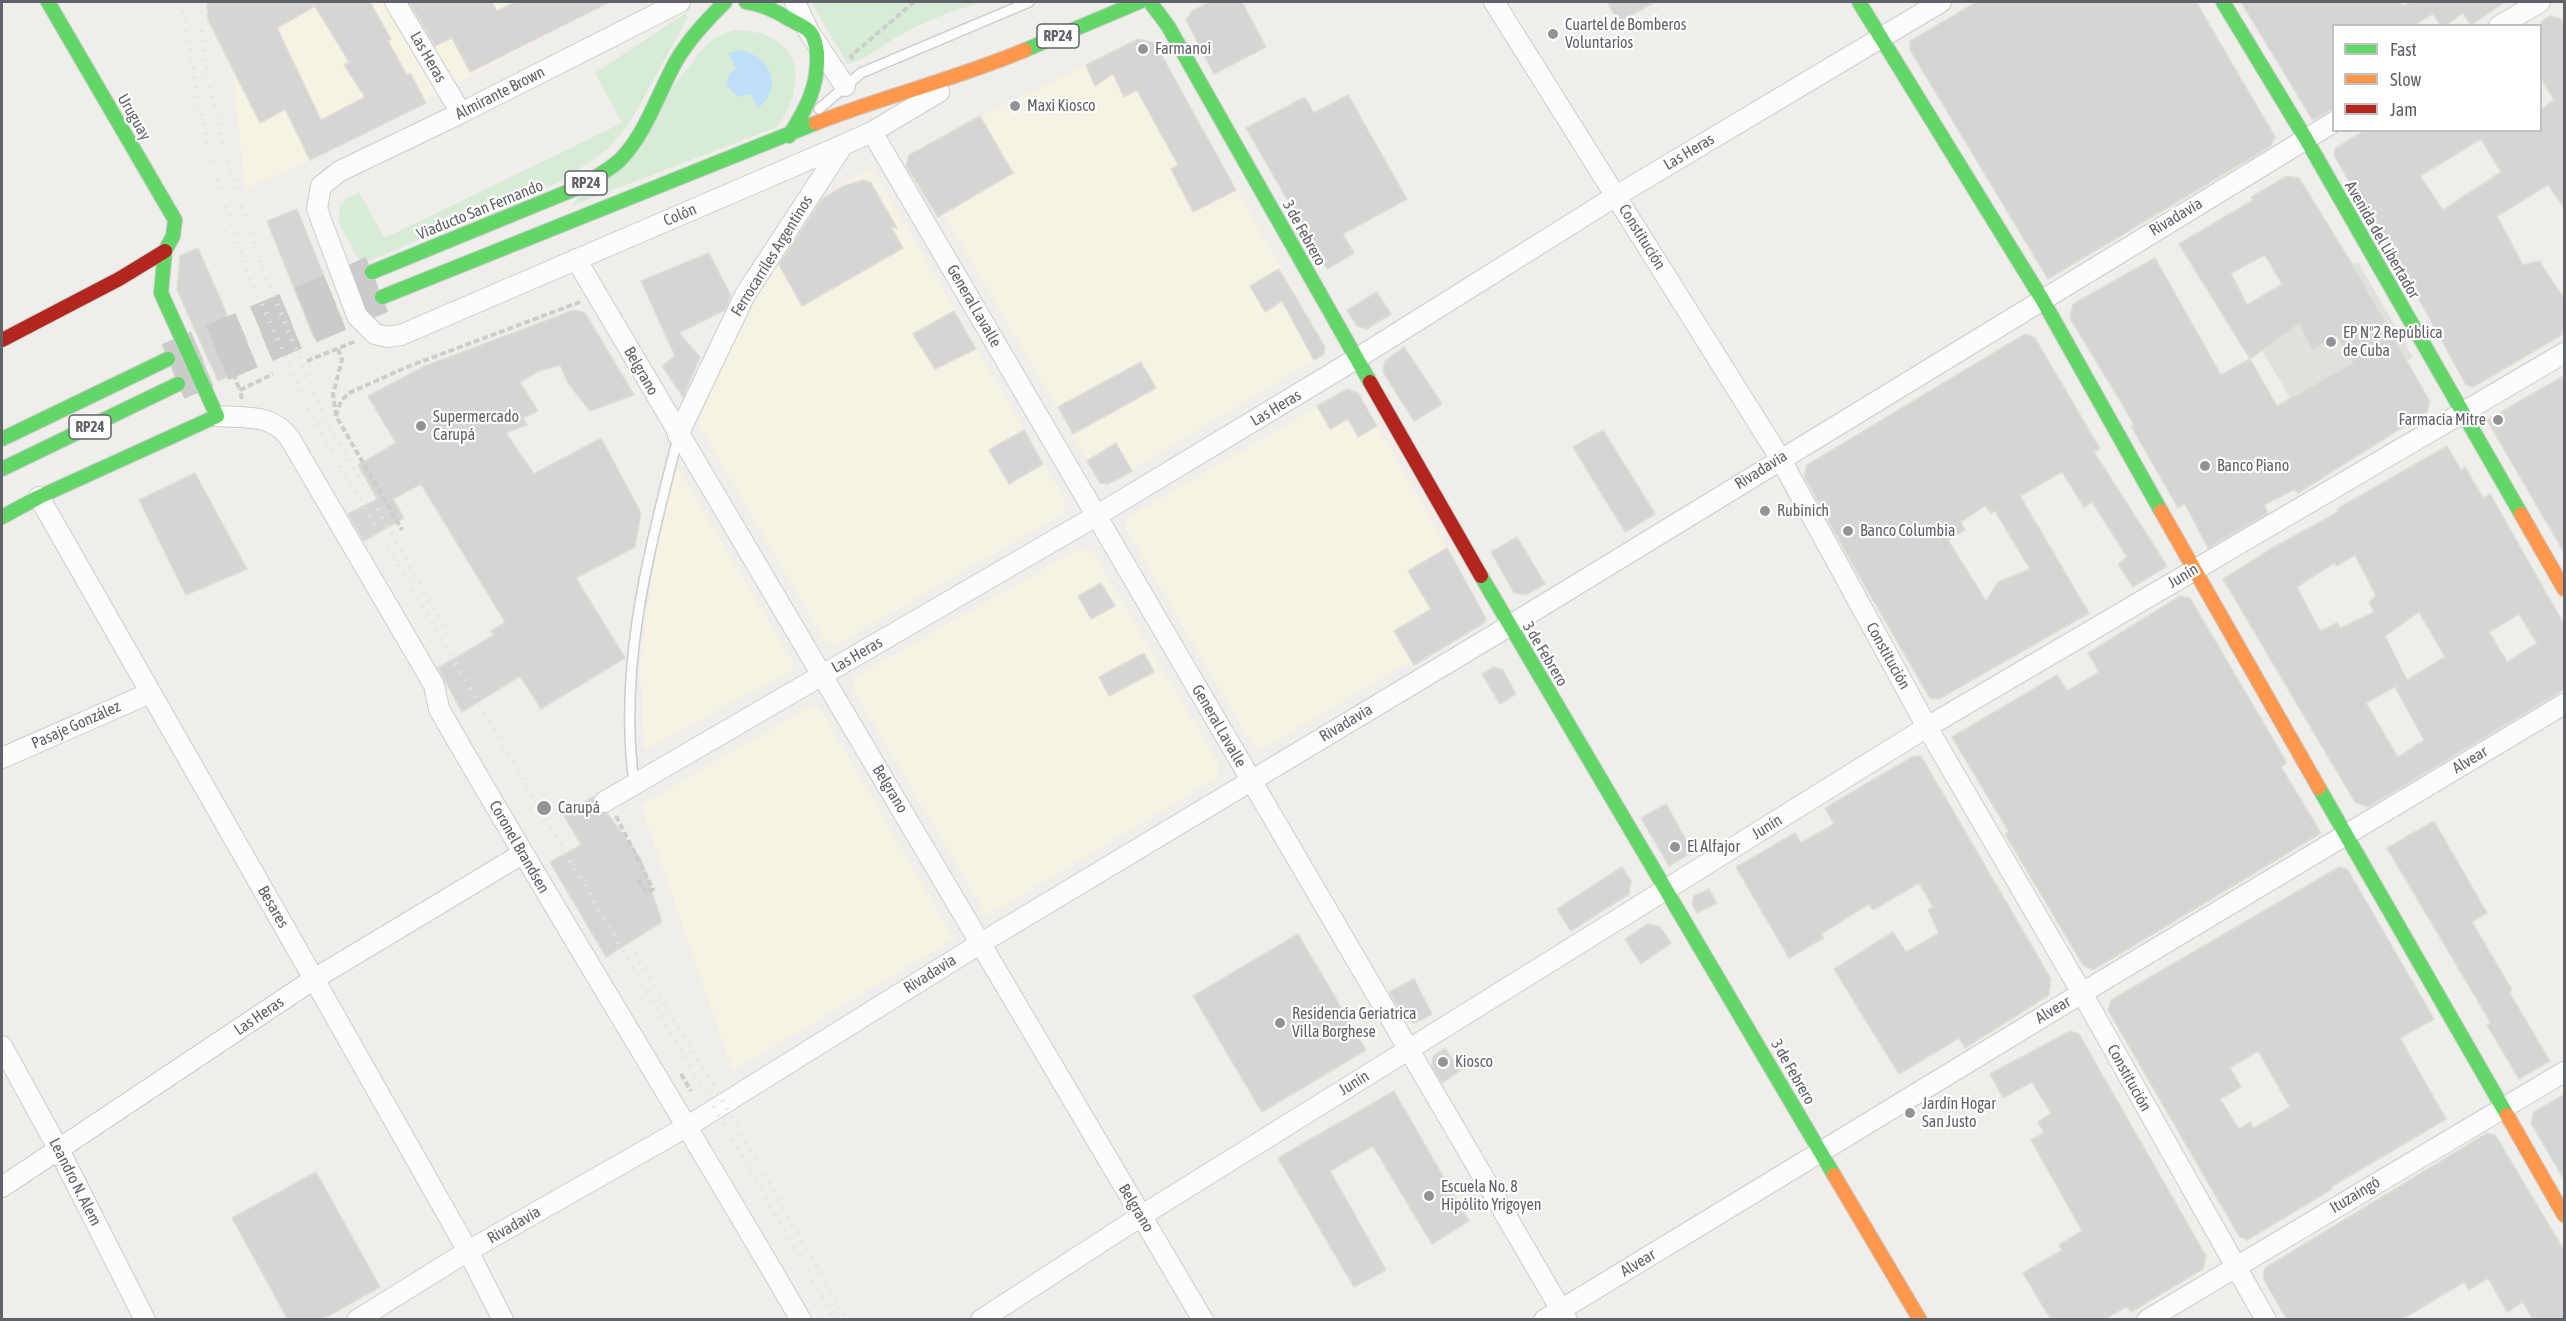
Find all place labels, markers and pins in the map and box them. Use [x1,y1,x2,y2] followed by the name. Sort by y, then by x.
[1565,15,1686,53] place label: Cuartel de Bomberos Voluntarios
[1546,27,1560,41] marker: Cuartel de Bomberos Voluntarios
[1155,39,1211,59] place label: Farmanoi
[1136,42,1150,56] marker: Farmanoi
[1027,96,1096,116] place label: Maxi Kiosco
[1008,99,1022,113] marker: Maxi Kiosco
[2343,323,2443,361] place label: EP Nº2 República de Cuba
[2324,335,2338,349] marker: EP Nº2 República de Cuba
[433,407,519,445] place label: Supermercado Carupá
[2399,410,2486,430] place label: Farmacia Mitre
[2491,413,2505,427] marker: Farmacia Mitre
[414,419,428,433] marker: Supermercado Carupá
[2217,456,2289,476] place label: Banco Piano
[2198,459,2212,473] marker: Banco Piano
[1777,501,1829,521] place label: Rubinich
[1758,504,1772,518] marker: Rubinich
[1860,521,1955,541] place label: Banco Columbia
[1841,524,1855,538] marker: Banco Columbia
[558,798,600,818] place label: Carupá
[535,799,553,817] marker: Carupá
[1687,837,1740,857] place label: El Alfajor
[1668,840,1682,854] marker: El Alfajor
[1292,1004,1416,1042] place label: Residencia Geriatrica Villa Borghese
[1273,1016,1287,1030] marker: Residencia Geriatrica Villa Borghese
[1455,1052,1493,1072] place label: Kiosco
[1436,1055,1450,1069] marker: Kiosco
[1922,1094,1996,1132] place label: Jardín Hogar San Justo
[1903,1106,1917,1120] marker: Jardín Hogar San Justo
[1441,1177,1541,1215] place label: Escuela No. 8 Hipólito Yrigoyen
[1422,1189,1436,1203] marker: Escuela No. 8 Hipólito Yrigoyen

